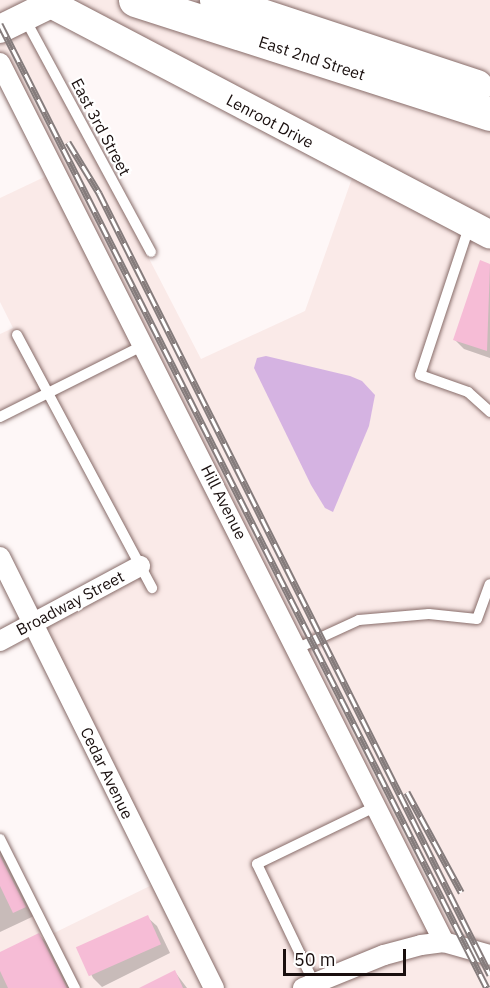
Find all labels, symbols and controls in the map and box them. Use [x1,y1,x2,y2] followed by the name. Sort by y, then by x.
[256,32,368,84] street label: East 2nd Street
[67,75,135,179] street label: East 3rd Street
[223,90,317,152] street label: Lenroot Drive
[197,461,251,543] street label: Hill Avenue
[13,567,127,639] street label: Broadway Street
[77,724,137,822] street label: Cedar Avenue
[286,937,409,975] scale bar
[294,948,336,971] text: 50 m

